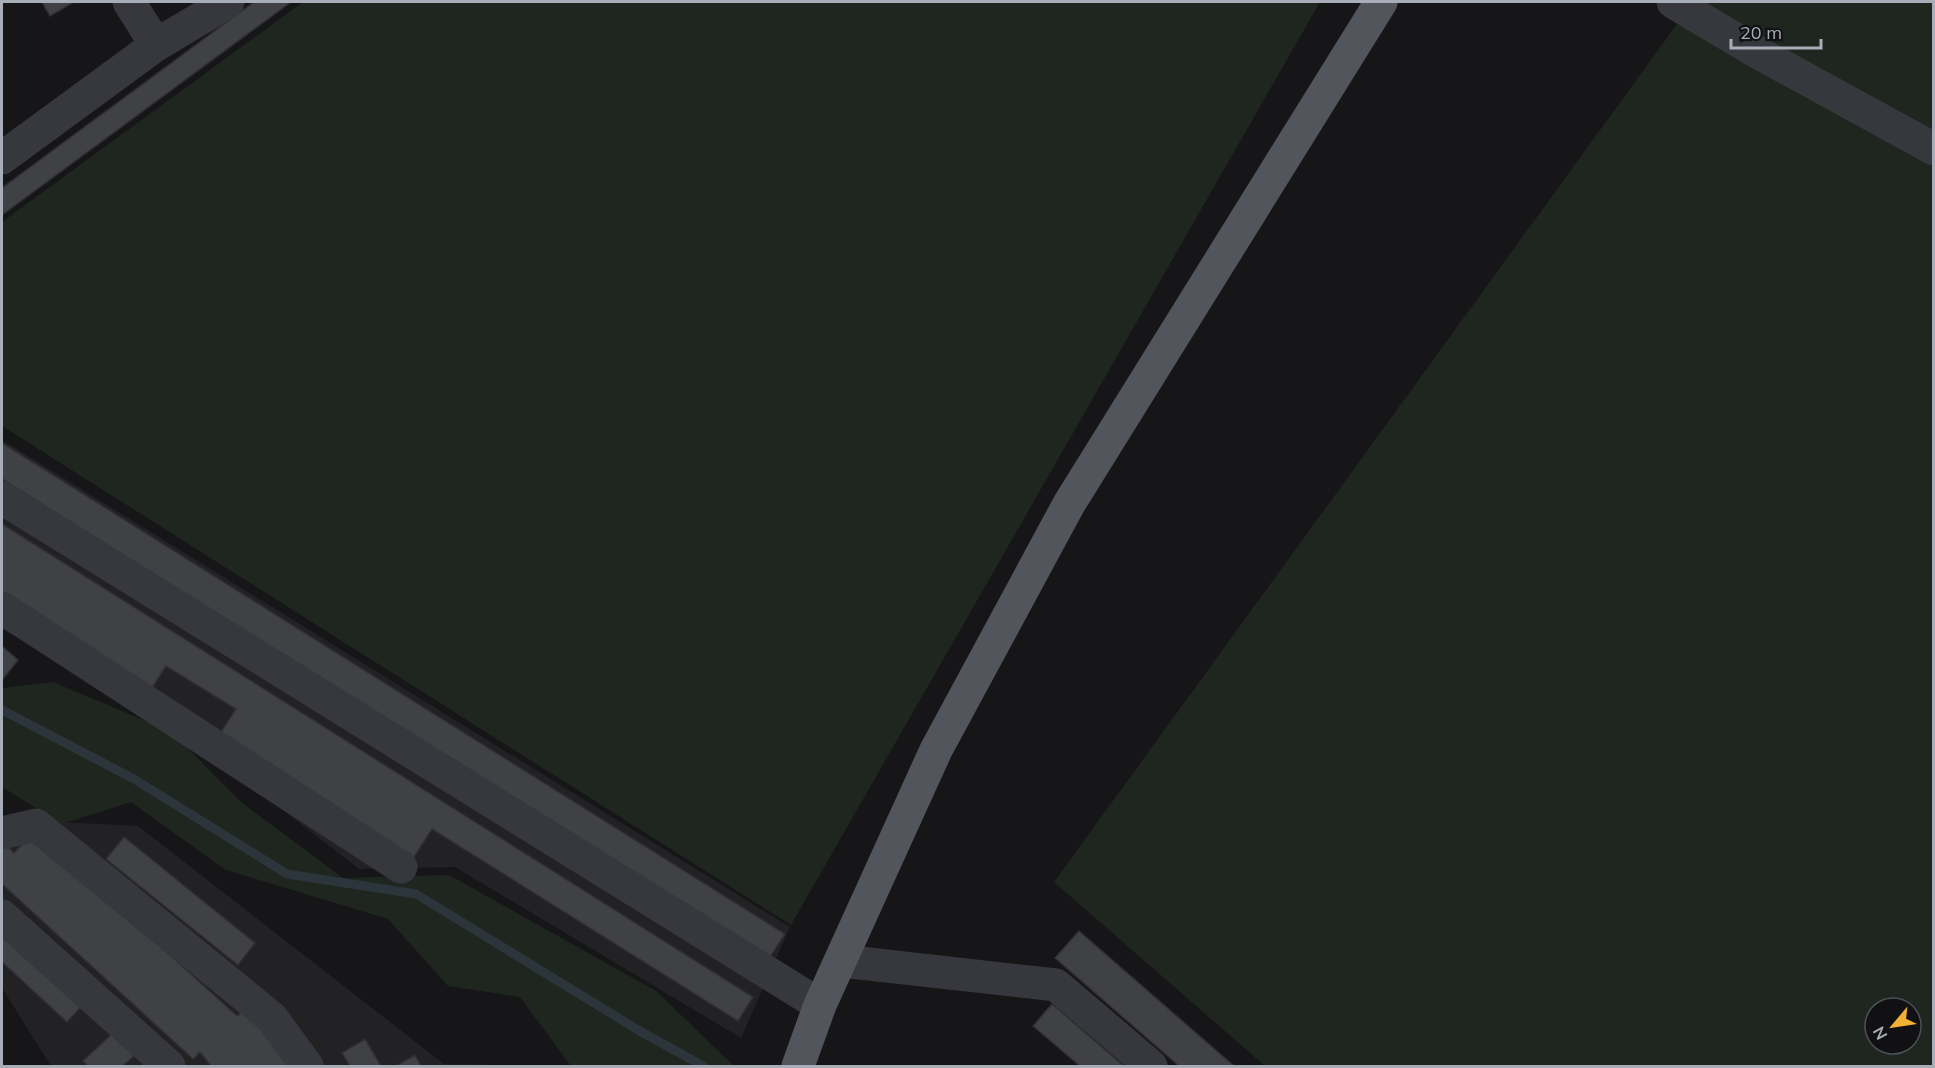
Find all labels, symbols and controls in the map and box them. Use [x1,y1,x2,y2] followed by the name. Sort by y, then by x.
[1731,12,1821,50] scale bar
[1740,21,1782,44] text: 20 m
[1863,996,1923,1056] north arrow
[1868,1023,1892,1043] text: N

